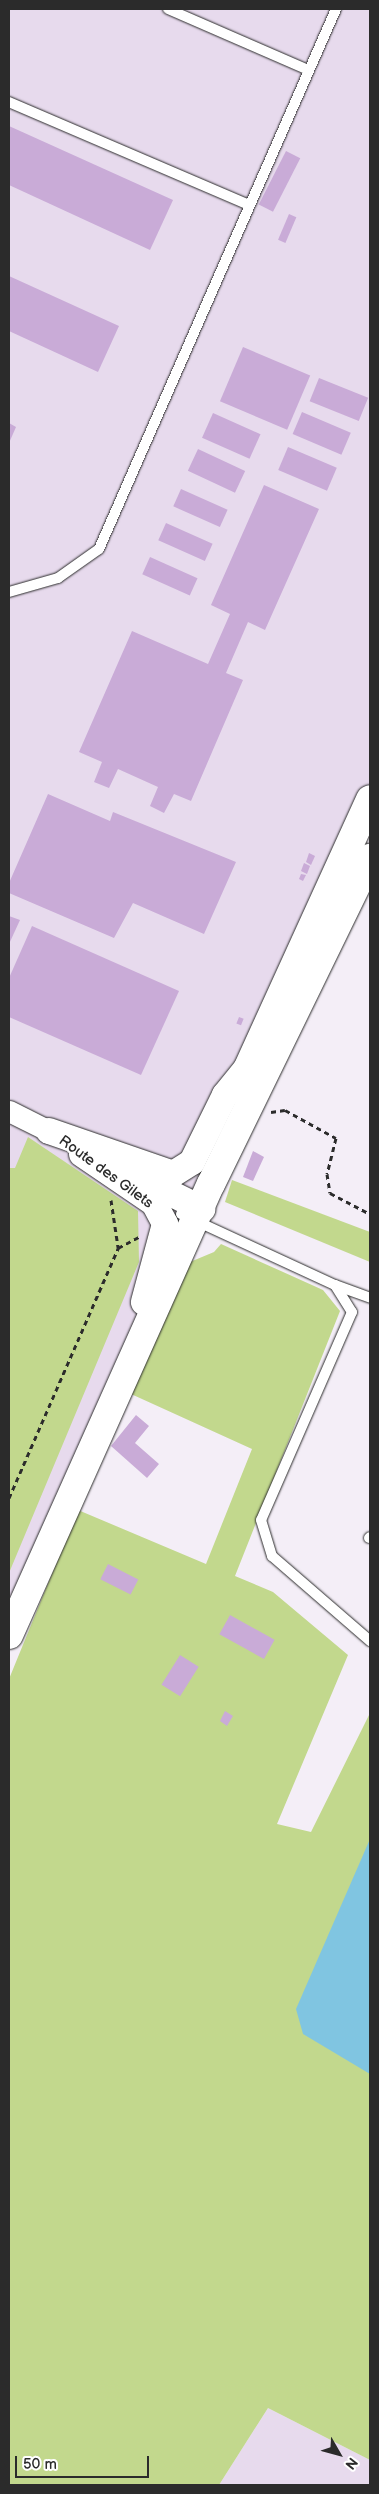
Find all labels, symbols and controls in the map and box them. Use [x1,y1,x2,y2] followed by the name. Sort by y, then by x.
[55,1132,157,1212] street label: Route des Gilets
[314,2429,364,2479] north arrow
[18,2446,151,2478] scale bar
[341,2454,361,2473] text: N
[23,2455,57,2474] text: 50 m

